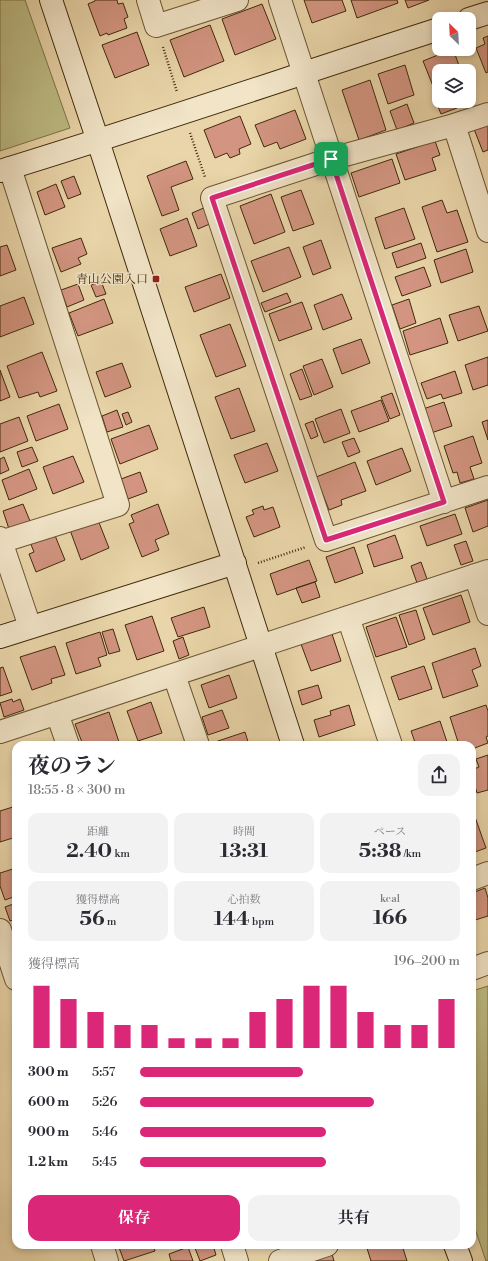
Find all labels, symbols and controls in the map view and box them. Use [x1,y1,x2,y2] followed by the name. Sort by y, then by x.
[432,12,476,56] north arrow
[432,12,476,108] map controls
[432,64,476,108] button: layers
[314,142,348,176] pin
[320,148,342,170] icon: arrive
[76,272,148,287] place label: 青山公園入口
[151,274,161,284] marker: 青山公園入口
[28,753,116,780] text: 夜のラン
[418,754,460,796] button: share
[28,782,125,798] text: 18:55 · 8 × 300 m
[87,825,109,839] text: 距離
[233,825,255,839] text: 時間
[374,825,406,839] text: ペース
[66,839,112,864] text: 2.40
[220,839,268,864] text: 13:31
[359,839,401,864] text: 5:38
[112,847,130,861] text: km
[401,847,421,861] text: /km
[380,892,400,906] text: kcal
[76,893,120,907] text: 獲得標高
[228,893,261,907] text: 心拍数
[373,906,407,931] text: 166
[80,907,105,932] text: 56
[214,907,250,932] text: 144
[105,915,116,929] text: m
[250,915,274,929] text: bpm
[393,953,460,969] text: 196–200 m
[28,956,80,972] text: 獲得標高
[28,1064,69,1080] text: 300 m
[92,1064,115,1080] text: 5:57
[28,1094,69,1110] text: 600 m
[92,1094,117,1110] text: 5:26
[28,1124,69,1140] text: 900 m
[92,1124,118,1140] text: 5:46
[28,1154,68,1170] text: 1.2 km
[92,1154,117,1170] text: 5:45
[28,1195,240,1241] button: 保存
[248,1195,460,1241] button: 共有

